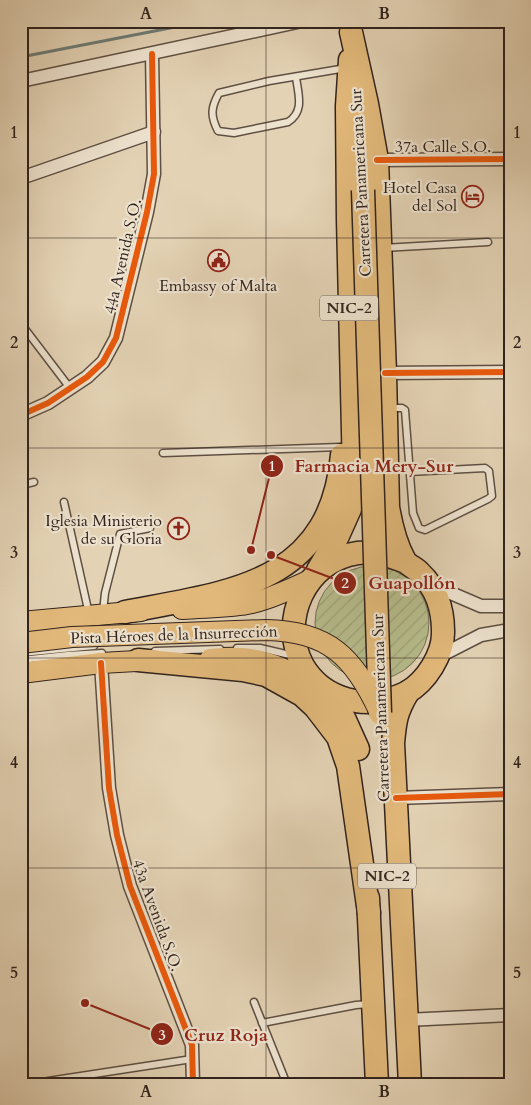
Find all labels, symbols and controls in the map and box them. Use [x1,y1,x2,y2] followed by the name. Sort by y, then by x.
[140,3,152,25] text: A
[378,3,390,25] text: B
[345,88,377,277] street label: Carretera Panamericana Sur
[10,122,18,144] text: 1
[513,122,521,144] text: 1
[395,136,491,158] street label: 37a Calle S.O.
[383,177,457,217] place label: Hotel Casa del Sol
[461,184,485,208] hotel icon: Hotel Casa del Sol
[99,196,147,316] street label: 44a Avenida S.O.
[206,249,230,273] public building icon: Embassy of Malta
[159,275,277,297] place label: Embassy of Malta
[320,296,378,320] road number: NIC-2
[10,332,18,354] text: 2
[513,332,521,354] text: 2
[259,449,463,482] callout: Farmacia Mery-Sur
[295,454,454,479] text: Farmacia Mery-Sur
[268,456,276,476] text: 1
[45,510,162,550] place label: Iglesia Ministerio de su Gloria
[166,517,190,541] church icon: Iglesia Ministerio de su Gloria
[10,542,18,564] text: 3
[513,542,521,564] text: 3
[333,567,465,600] callout: Guapollón
[368,571,456,596] text: Guapollón
[341,573,349,593] text: 2
[367,613,395,802] street label: Carretera Panamericana Sur
[70,620,278,650] street label: Pista Héroes de la Insurrección
[10,752,18,774] text: 4
[513,752,521,774] text: 4
[127,856,188,974] street label: 43a Avenida S.O.
[358,864,416,888] road number: NIC-2
[10,962,18,984] text: 5
[513,962,521,984] text: 5
[150,1018,278,1051] callout: Cruz Roja
[184,1023,268,1048] text: Cruz Roja
[158,1025,166,1045] text: 3
[140,1081,152,1103] text: A
[378,1081,390,1103] text: B

